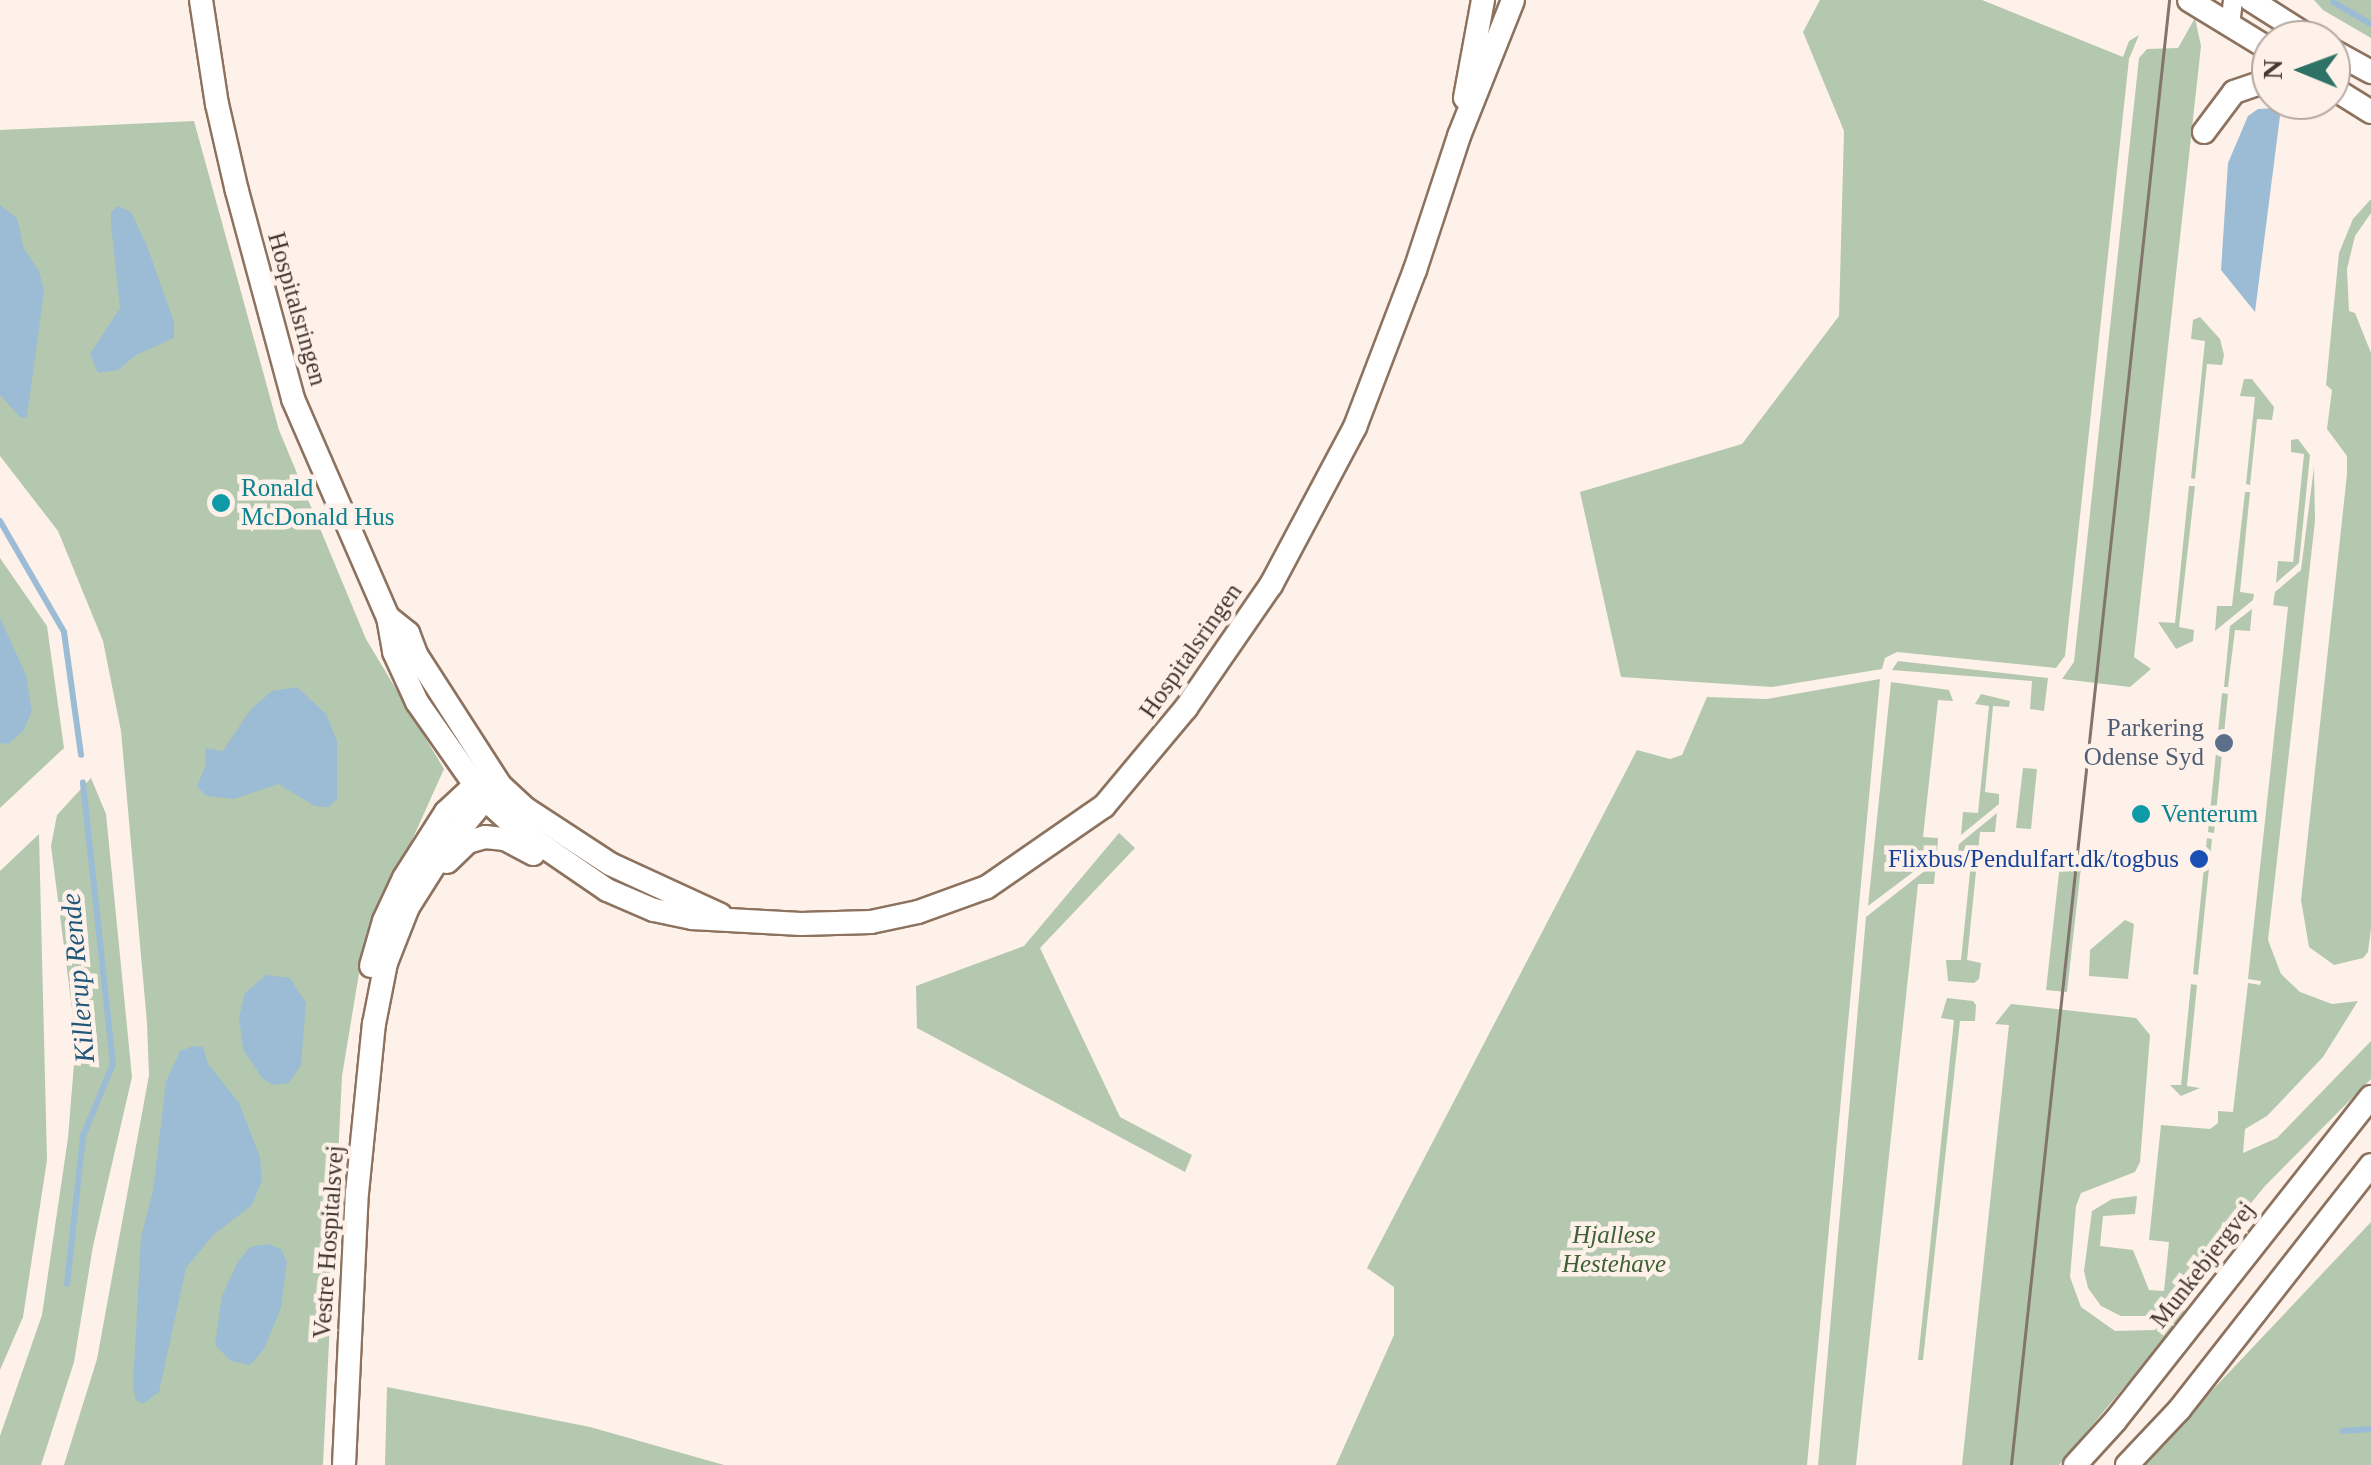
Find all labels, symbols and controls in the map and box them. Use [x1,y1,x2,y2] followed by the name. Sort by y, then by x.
[2251,20,2351,120] north arrow
[2257,59,2288,80] text: N
[261,229,333,389] street label: Hospitalsringen
[241,474,394,533] place label: Ronald McDonald Hus
[210,492,232,514] marker: Ronald McDonald Hus
[1133,578,1249,724] street label: Hospitalsringen
[2084,714,2204,773] place label: Parkering Odense Syd
[2213,732,2235,754] marker: Parkering Odense Syd
[2161,799,2258,829] place label: Venterum
[2130,803,2152,825] marker: Venterum
[1888,844,2179,874] place label: Flixbus/Pendulfart.dk/togbus
[2188,848,2210,870] marker: Flixbus/Pendulfart.dk/togbus
[54,892,102,1064] water label: Killerup Rende
[307,1144,351,1340] street label: Vestre Hospitalsvej
[2144,1196,2262,1334] street label: Munkebjergvej
[1562,1221,1666,1280] park label: Hjallese Hestehave

